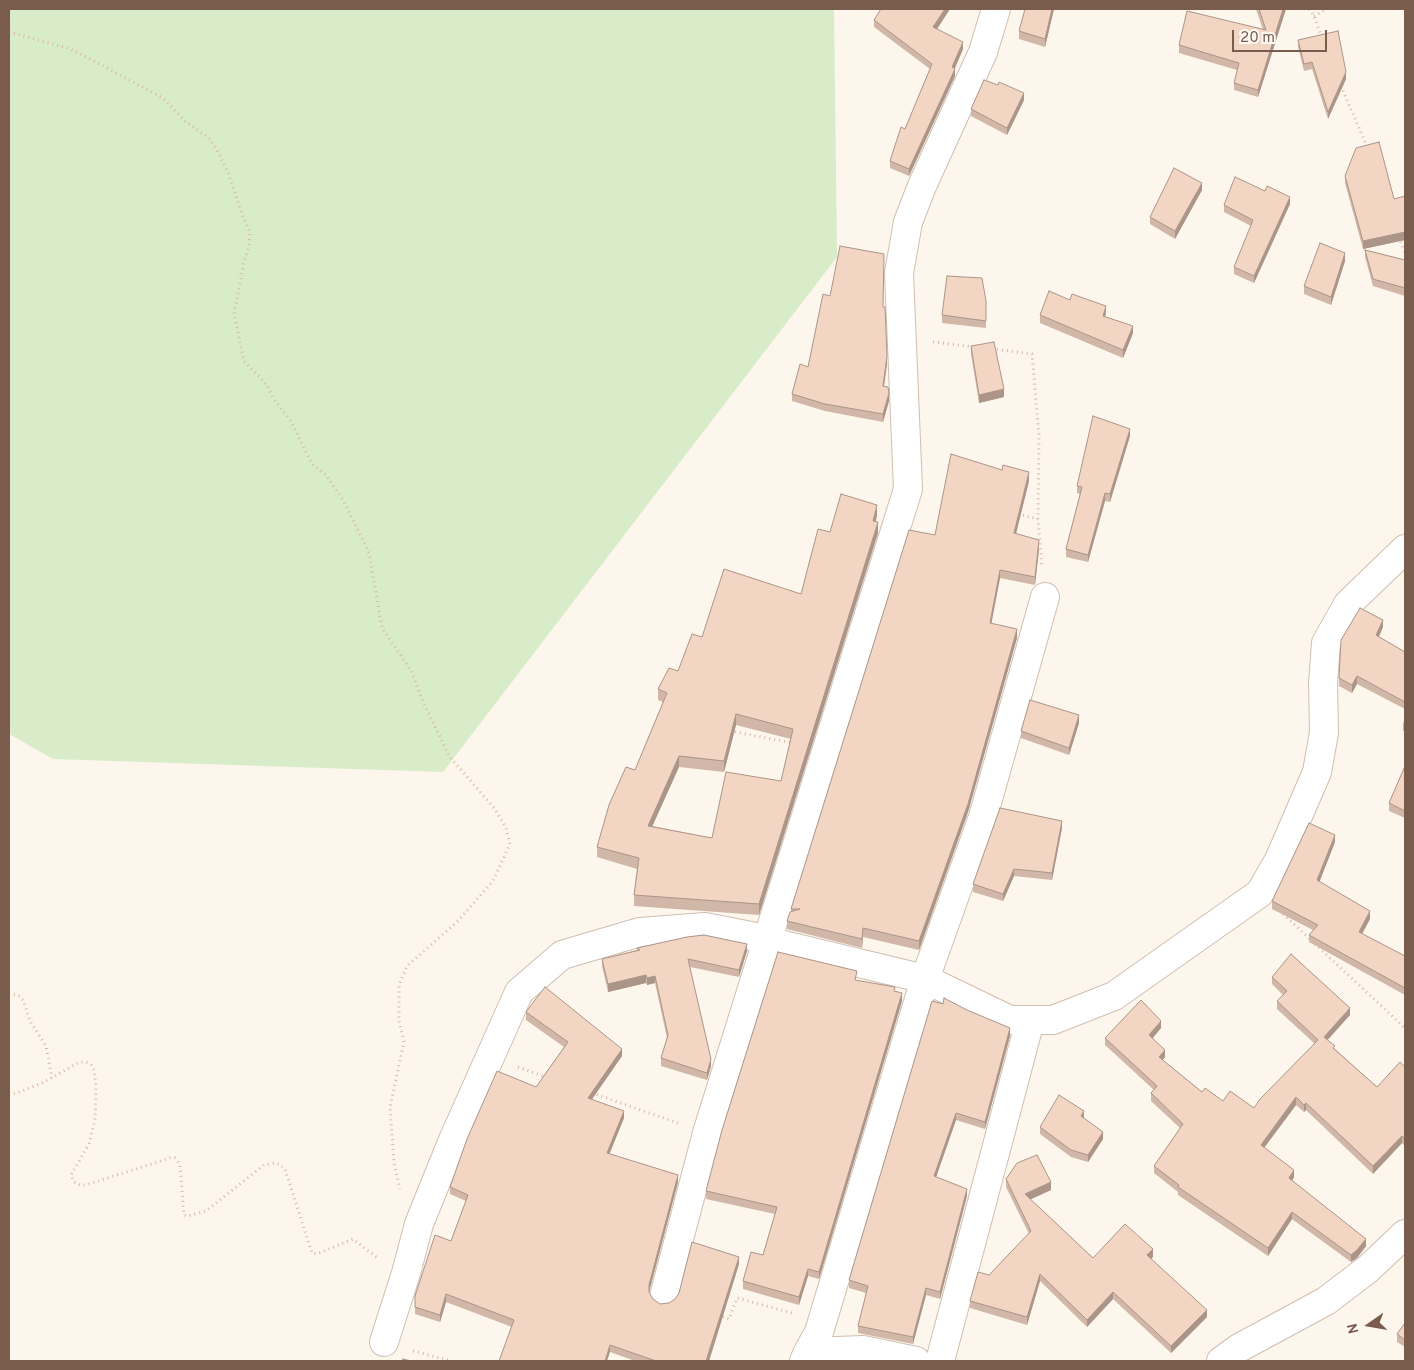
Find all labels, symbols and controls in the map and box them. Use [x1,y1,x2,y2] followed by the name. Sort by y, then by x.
[1234,20,1329,52] scale bar
[1240,29,1275,48] text: 20 m
[1344,1300,1394,1350] north arrow
[1344,1322,1363,1335] text: N

